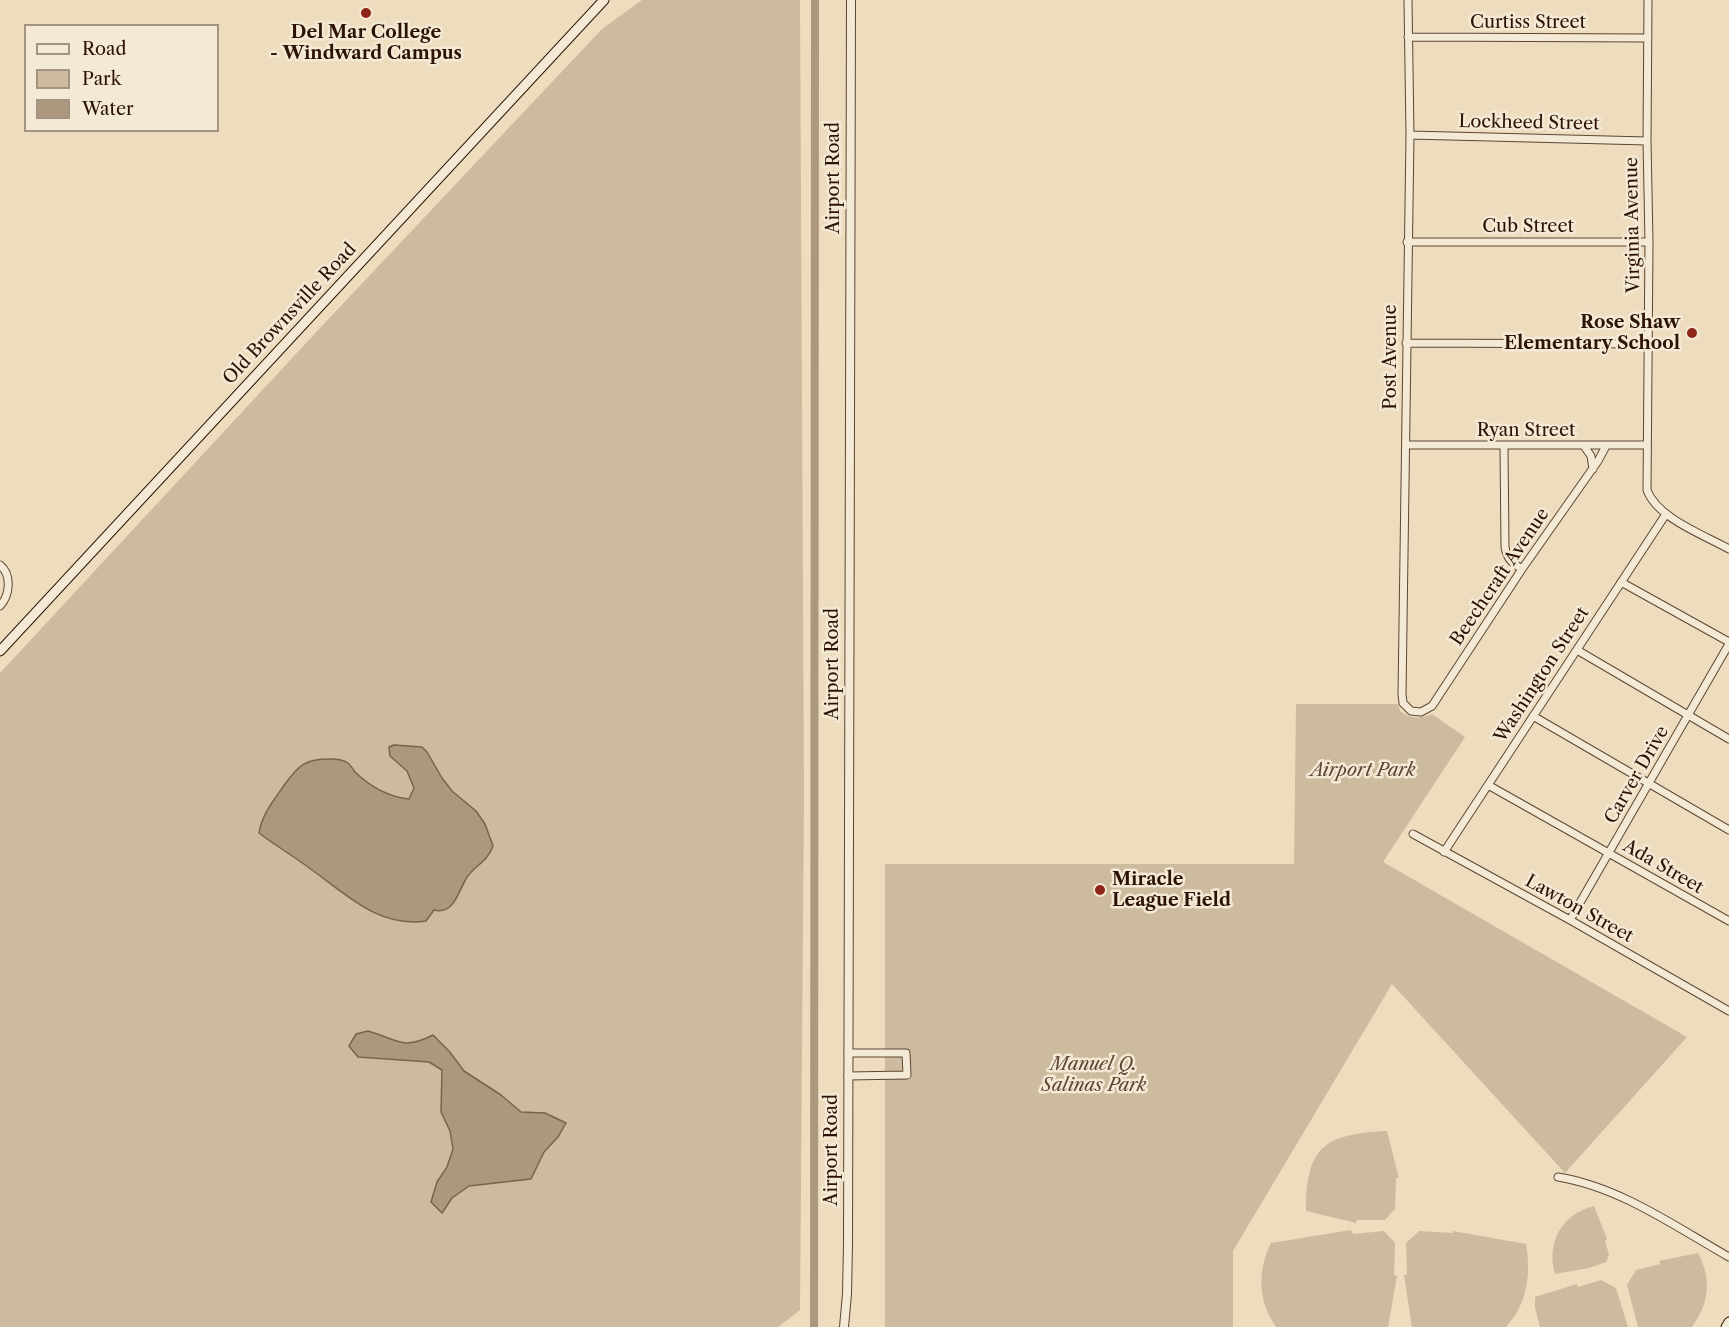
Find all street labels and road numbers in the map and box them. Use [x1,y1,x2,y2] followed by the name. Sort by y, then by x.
[1470,12,1586,34] street label: Curtiss Street
[1458,111,1600,135] street label: Lockheed Street
[823,122,845,234] street label: Airport Road
[1621,157,1645,293] street label: Virginia Avenue
[1482,216,1574,238] street label: Cub Street
[219,239,361,389] street label: Old Brownsville Road
[1380,304,1402,410] street label: Post Avenue
[1477,420,1575,442] street label: Ryan Street
[1446,504,1554,650] street label: Beechcraft Avenue
[1490,603,1594,747] street label: Washington Street
[822,608,844,720] street label: Airport Road
[1600,722,1674,828] street label: Carver Drive
[1619,835,1707,899] street label: Ada Street
[1521,870,1637,948] street label: Lawton Street
[821,1094,843,1206] street label: Airport Road

